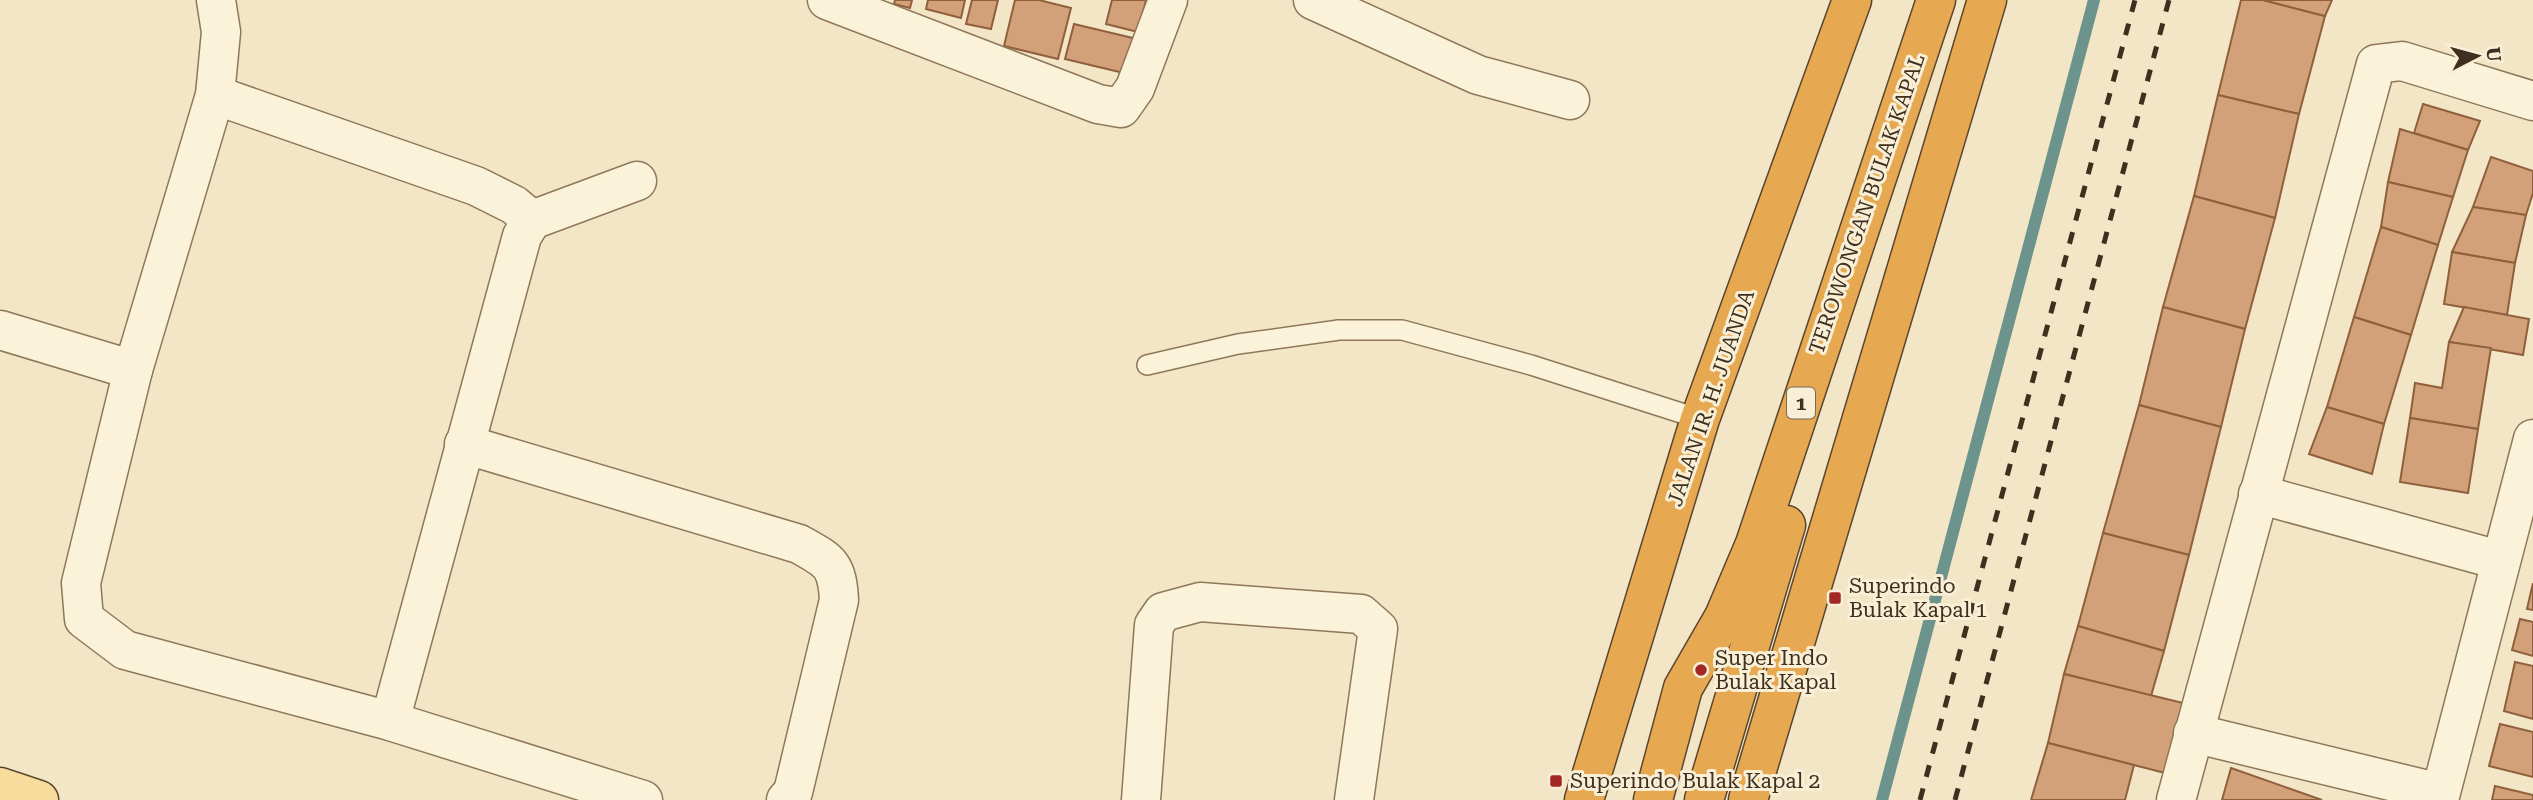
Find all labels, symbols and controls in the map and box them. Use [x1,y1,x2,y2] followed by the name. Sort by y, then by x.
[2442,21,2512,91] north arrow
[2481,46,2506,63] text: U
[1804,51,1930,357] street label: TEROWONGAN BULAK KAPAL
[1663,286,1759,509] street label: JALAN IR. H. JUANDA
[1787,388,1815,418] road number: 1
[1849,574,1987,622] place label: Superindo Bulak Kapal 1
[1827,590,1843,606] marker: Superindo Bulak Kapal 1
[1715,646,1837,694] place label: Super Indo Bulak Kapal
[1693,662,1709,678] marker: Super Indo Bulak Kapal
[1570,769,1820,793] place label: Superindo Bulak Kapal 2
[1548,773,1564,789] marker: Superindo Bulak Kapal 2

